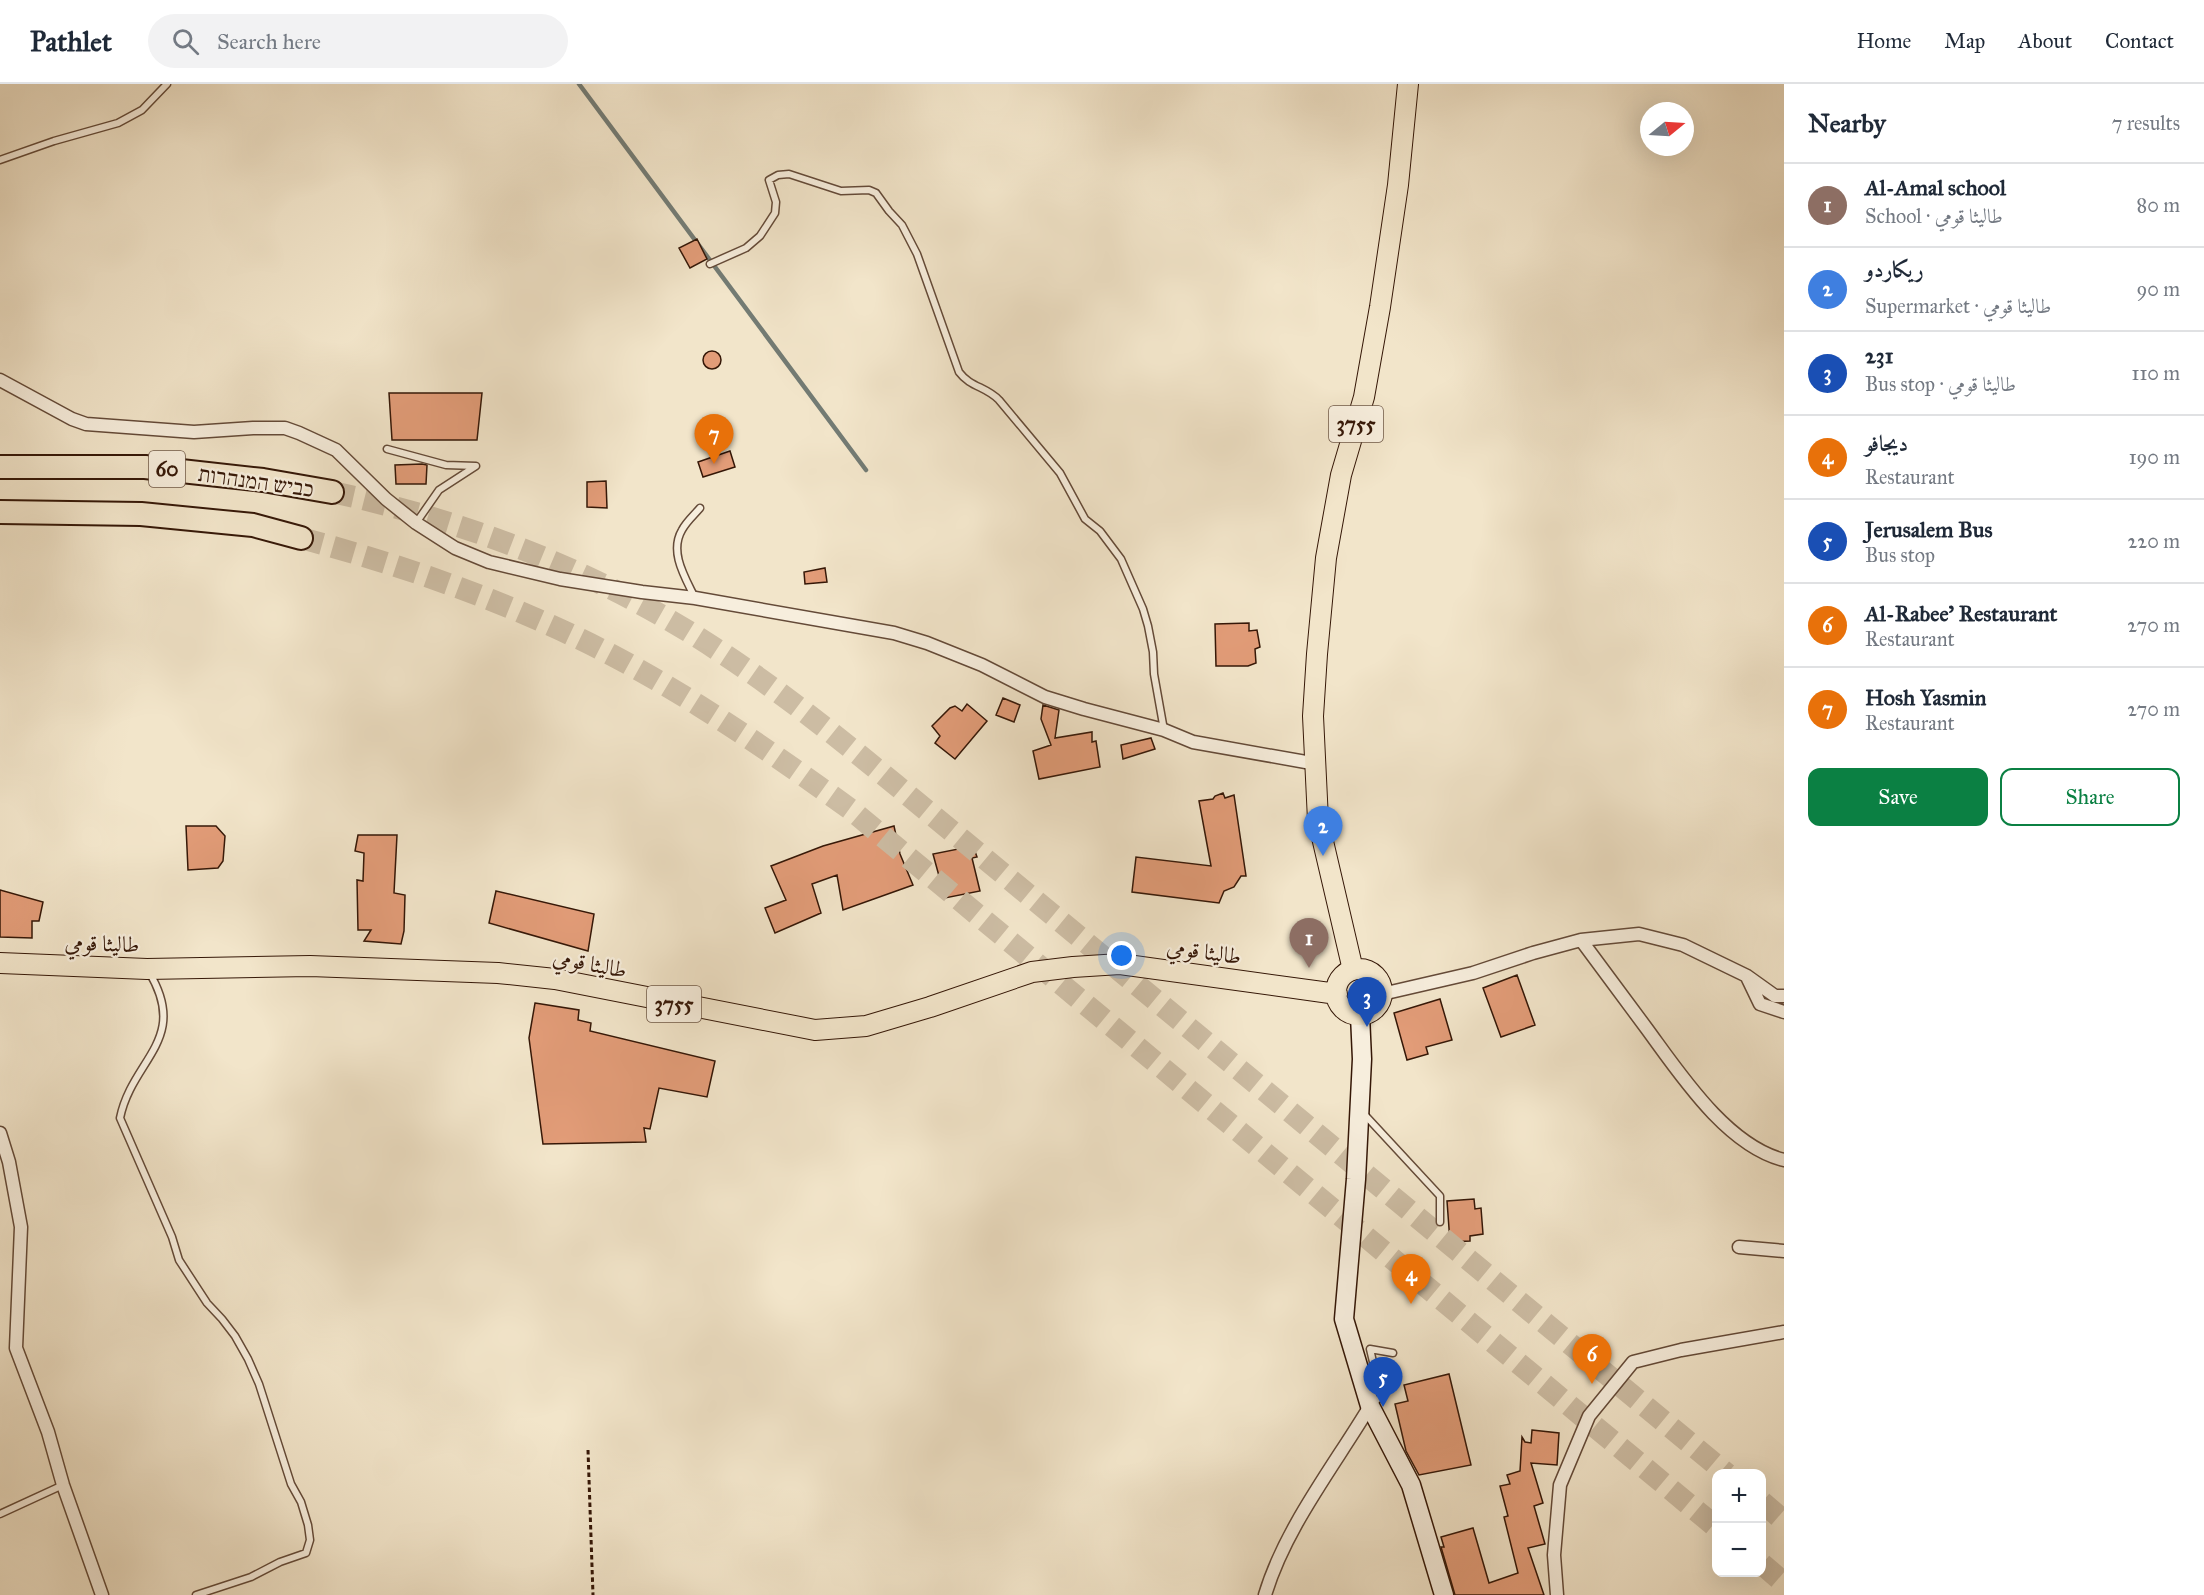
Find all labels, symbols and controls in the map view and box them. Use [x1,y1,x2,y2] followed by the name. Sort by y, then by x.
[148,14,568,68] search box
[30,24,112,59] text: Pathlet
[169,25,202,58] icon: search
[217,28,321,55] text: Search here
[1856,28,1911,54] text: Home
[1944,28,1985,54] text: Map
[2018,28,2072,54] text: About
[2105,28,2174,54] text: Contact
[1640,102,1694,156] north arrow
[1808,107,1886,139] text: Nearby
[2112,111,2180,135] text: 7 results
[1865,174,2006,201] text: Al-Amal school
[1824,193,1831,217] text: 1
[2137,193,2180,217] text: 80 m
[1865,204,2003,228] text: School · طاليثا قومي
[1865,256,1924,283] text: ريكاردو
[1823,277,1832,301] text: 2
[2137,277,2180,301] text: 90 m
[1865,294,2051,318] text: Supermarket · طاليثا قومي
[1865,342,1893,369] text: 231
[1824,361,1832,385] text: 3
[2132,361,2180,385] text: 110 m
[1865,372,2016,396] text: Bus stop · طاليثا قومي
[1329,406,1383,442] road number: 3755
[694,414,734,464] pin: 7
[1865,430,1908,457] text: ديجافو
[1822,445,1833,469] text: 4
[2129,445,2180,469] text: 190 m
[149,451,185,487] road number: 60
[196,460,316,503] street label: כביש המנהרות
[1865,465,1955,489] text: Restaurant
[1865,516,1993,543] text: Jerusalem Bus
[1823,529,1832,553] text: 5
[2128,529,2180,553] text: 220 m
[1865,543,1935,567] text: Bus stop
[1865,600,2057,627] text: Al-Rabee' Restaurant
[1822,613,1833,637] text: 6
[2127,613,2180,637] text: 270 m
[1865,627,1955,651] text: Restaurant
[1865,684,1986,711] text: Hosh Yasmin
[1822,697,1833,721] text: 7
[2127,697,2180,721] text: 270 m
[1865,711,1955,735] text: Restaurant
[1808,768,1988,826] button: Save
[2000,768,2180,826] button: Share
[1304,806,1342,856] pin: 2
[1290,918,1328,968] pin: 1
[64,929,140,963] street label: طاليثا قومي
[1164,933,1243,975] street label: طاليثا قومي
[1107,941,1136,970] your location
[550,943,629,989] street label: طاليثا قومي
[1348,978,1386,1027] pin: 3
[647,986,701,1022] road number: 3755
[1392,1254,1430,1304] pin: 4
[1572,1334,1612,1384] pin: 6
[1364,1358,1402,1407] pin: 5
[1712,1469,1766,1577] map controls
[1712,1469,1766,1523] button: +
[1712,1523,1766,1577] button: −

